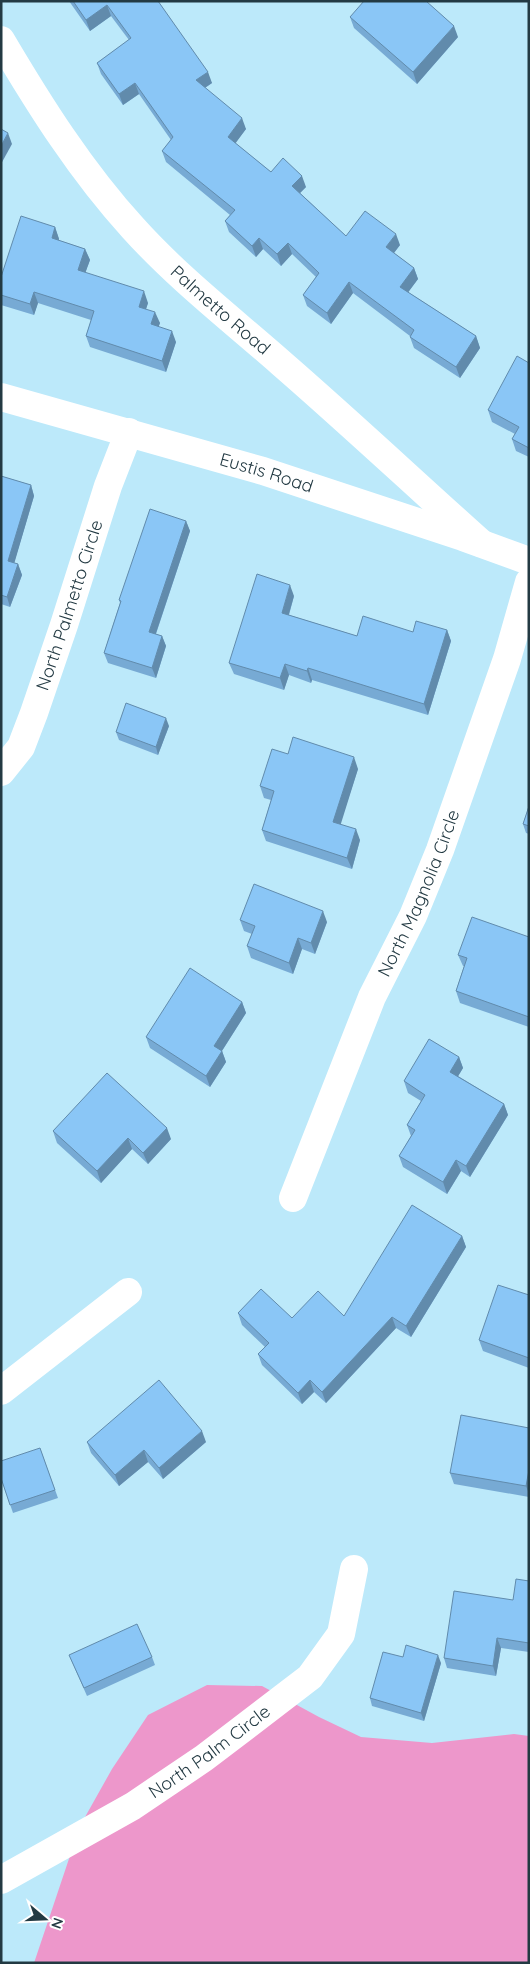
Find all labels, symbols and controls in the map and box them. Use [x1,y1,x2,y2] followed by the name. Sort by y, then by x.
[166,260,275,359] street label: Palmetto Road
[217,447,316,498] street label: Eustis Road
[31,517,108,693] street label: North Palmetto Circle
[372,806,464,981] street label: North Magnolia Circle
[144,1700,275,1803] street label: North Palm Circle
[20,1894,70,1944] north arrow
[47,1915,67,1931] text: N

